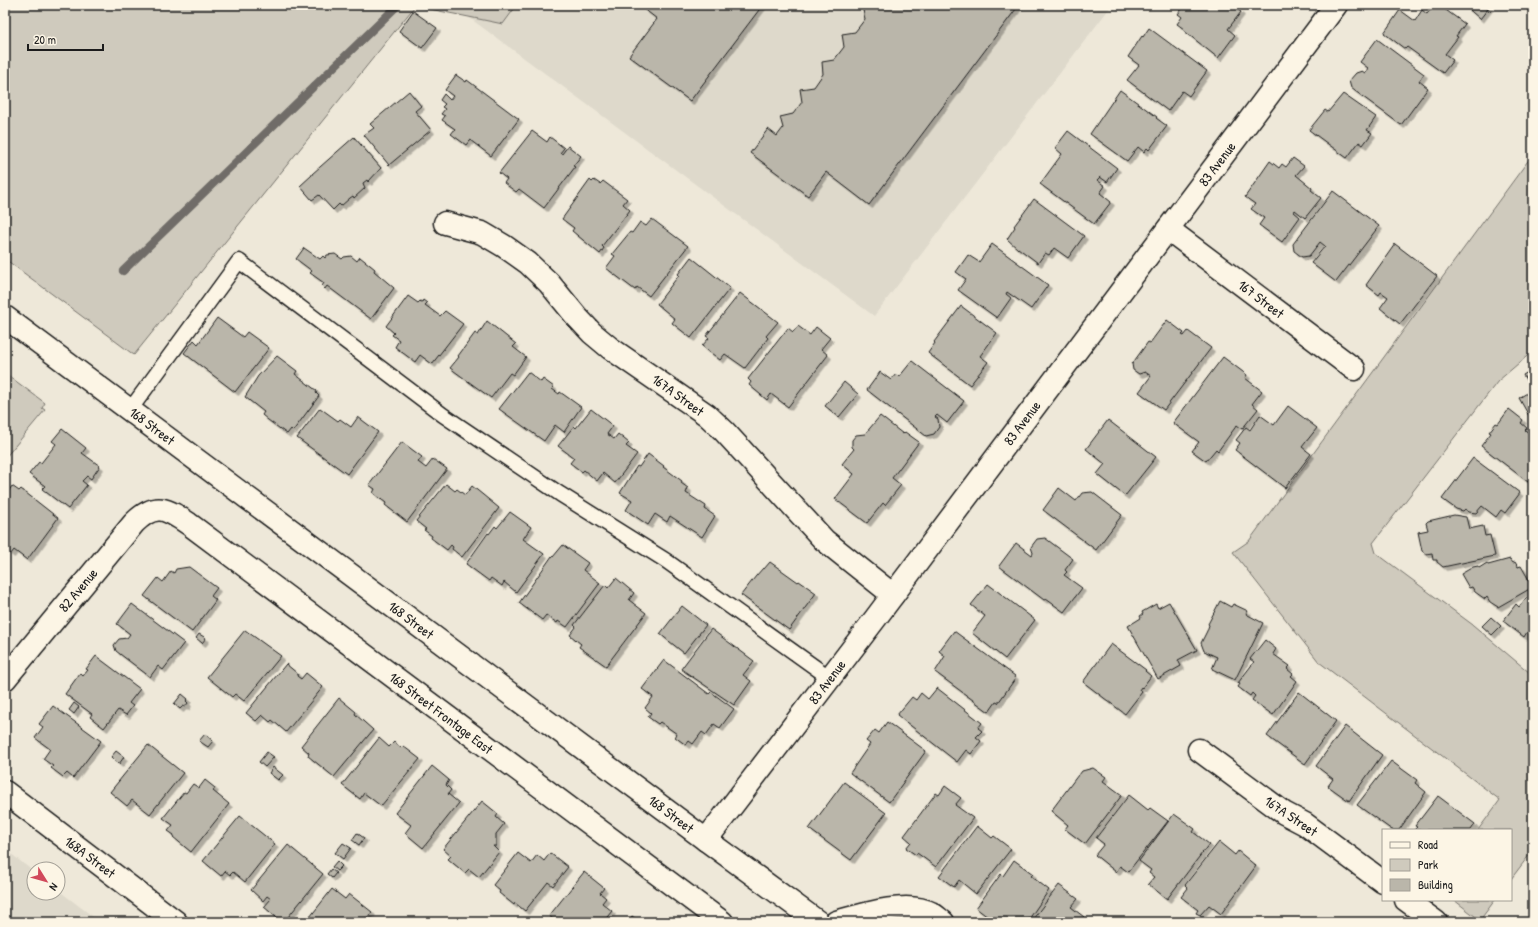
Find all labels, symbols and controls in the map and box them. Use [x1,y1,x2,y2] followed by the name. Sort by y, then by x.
[28,26,103,52] scale bar
[34,31,56,48] text: 20 m
[1194,137,1240,190] street label: 83 Avenue
[1234,275,1288,322] street label: 167 Street
[648,369,708,420] street label: 167A Street
[999,396,1045,449] street label: 83 Avenue
[126,402,179,449] street label: 168 Street
[54,564,102,615] street label: 82 Avenue
[385,596,438,643] street label: 168 Street
[804,655,850,708] street label: 83 Avenue
[385,667,497,759] street label: 168 Street Frontage East
[645,790,698,837] street label: 168 Street
[1261,791,1322,840] street label: 167A Street
[1382,829,1512,901] legend
[61,831,120,882] street label: 168A Street
[1418,836,1438,853] text: Road
[1418,856,1438,873] text: Park
[26,861,66,901] north arrow
[1418,876,1453,893] text: Building
[47,880,61,894] text: N

